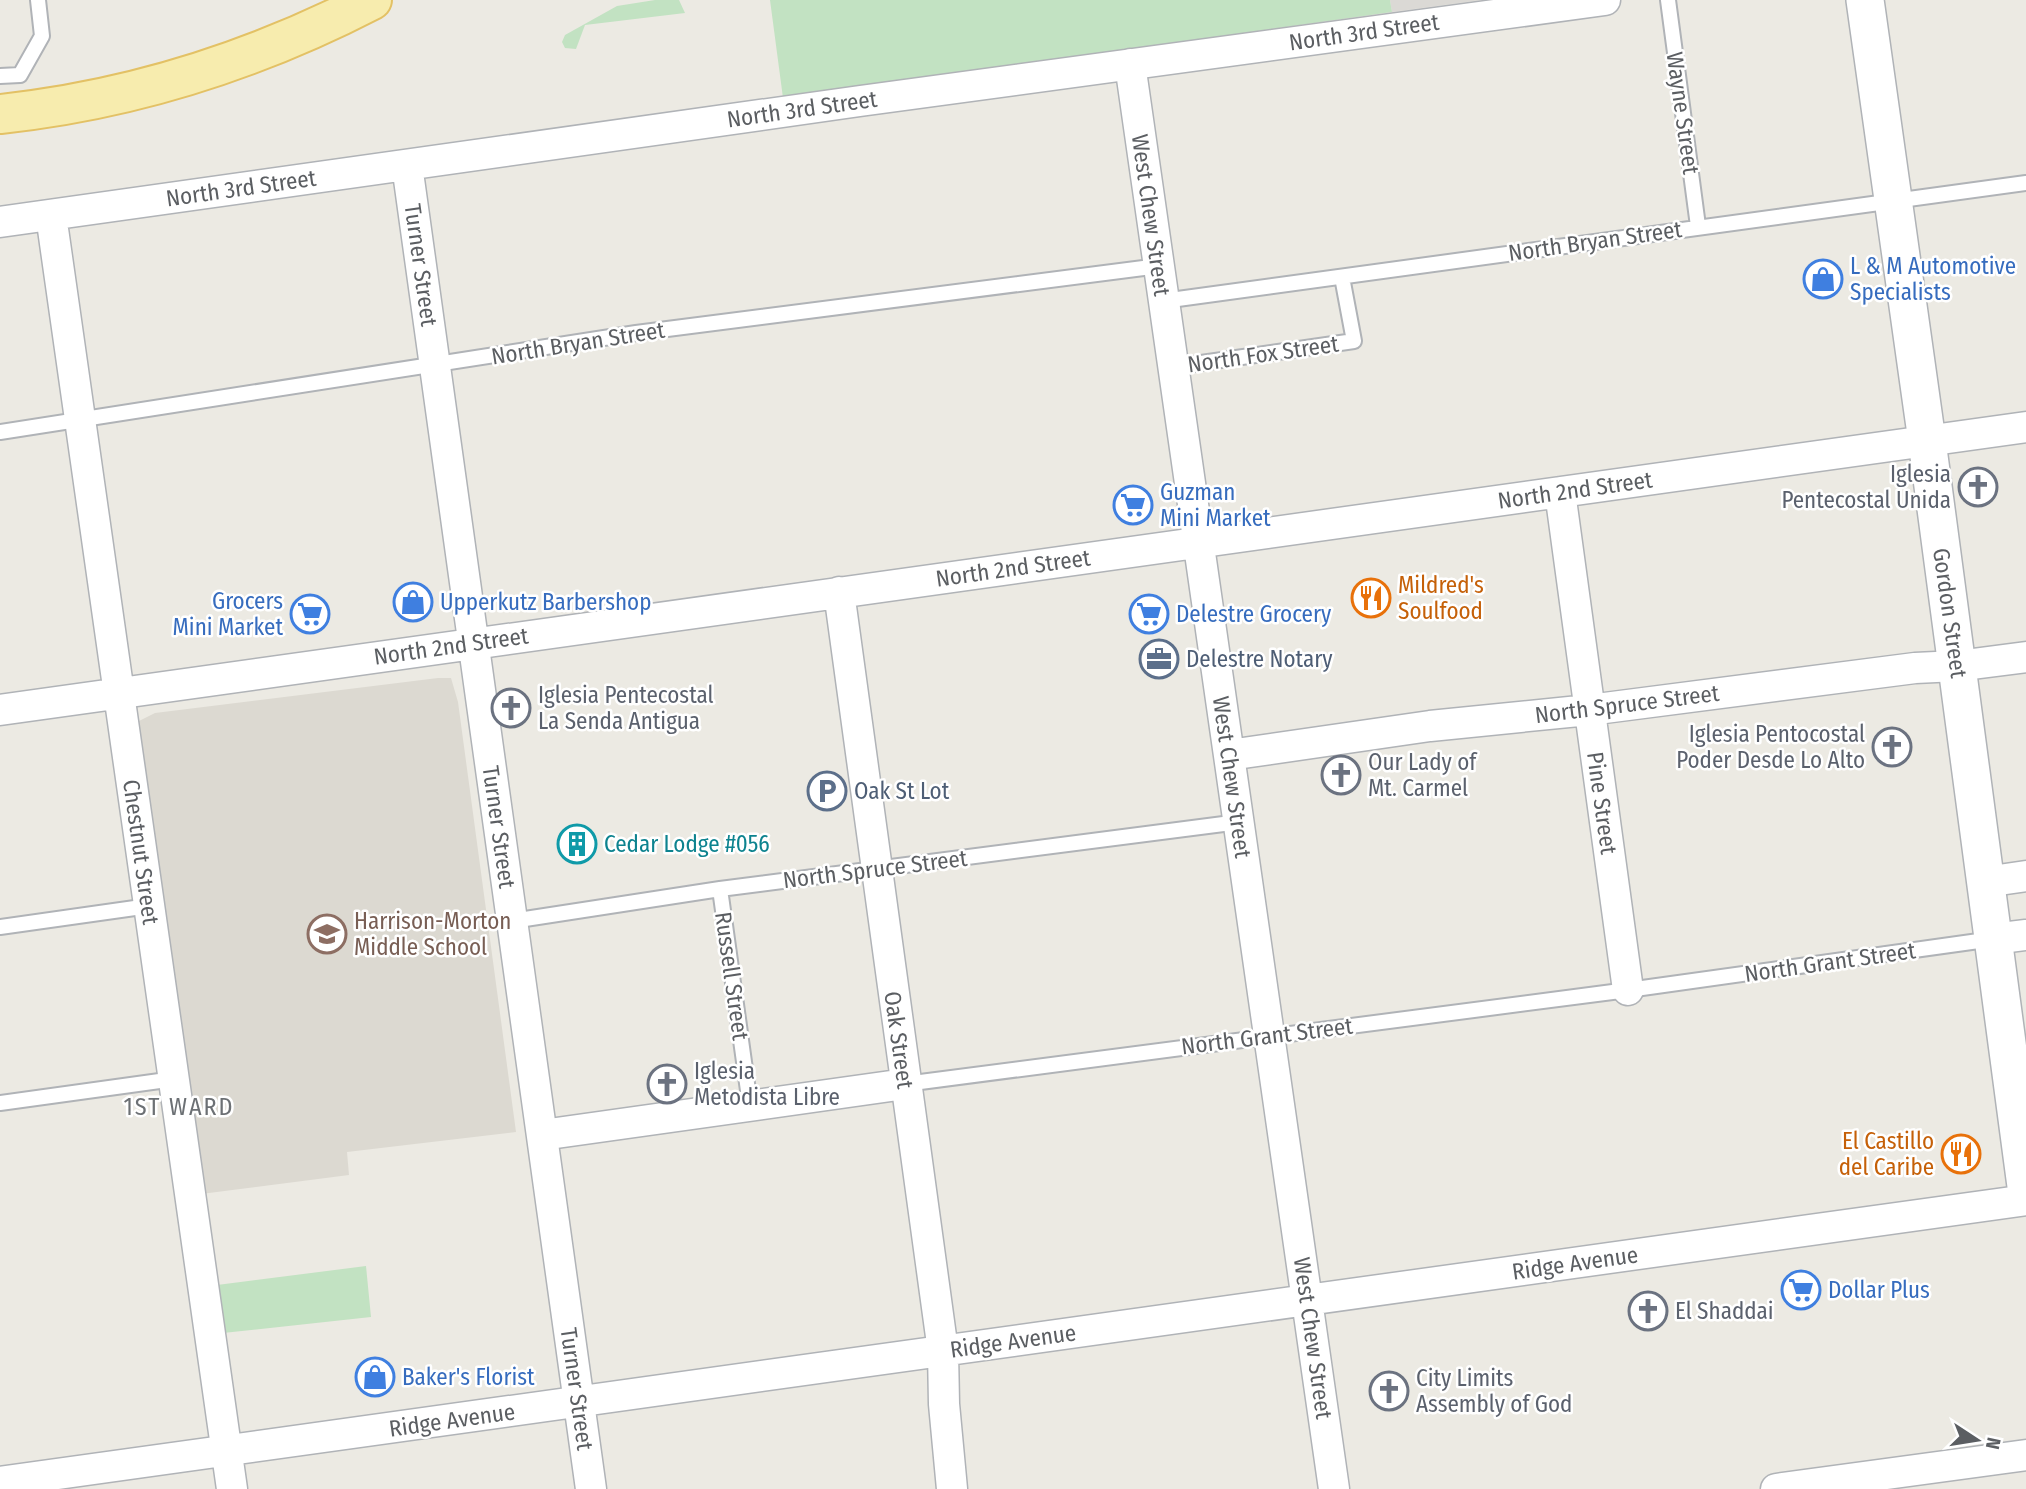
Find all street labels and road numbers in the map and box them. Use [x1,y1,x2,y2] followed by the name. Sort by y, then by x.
[1287,8,1441,56] street label: North 3rd Street
[1661,50,1706,176] street label: Wayne Street
[725,85,879,133] street label: North 3rd Street
[1126,132,1176,298] street label: West Chew Street
[164,164,318,212] street label: North 3rd Street
[399,202,444,328] street label: Turner Street
[1506,215,1684,267] street label: North Bryan Street
[489,315,667,371] street label: North Bryan Street
[1186,329,1341,378] street label: North Fox Street
[1496,465,1655,515] street label: North 2nd Street
[934,543,1093,593] street label: North 2nd Street
[1927,546,1973,680] street label: Gordon Street
[372,621,531,671] street label: North 2nd Street
[1533,679,1721,729] street label: North Spruce Street
[1207,694,1257,860] street label: West Chew Street
[1581,750,1623,857] street label: Pine Street
[477,764,522,890] street label: Turner Street
[117,778,165,927] street label: Chestnut Street
[781,844,969,894] street label: North Spruce Street
[709,910,755,1043] street label: Russell Street
[1743,936,1918,988] street label: North Grant Street
[878,989,920,1091] street label: Oak Street
[1180,1012,1355,1060] street label: North Grant Street
[1510,1240,1640,1286] street label: Ridge Avenue
[1288,1255,1338,1421] street label: West Chew Street
[948,1318,1078,1364] street label: Ridge Avenue
[555,1326,600,1452] street label: Turner Street
[387,1397,517,1443] street label: Ridge Avenue

